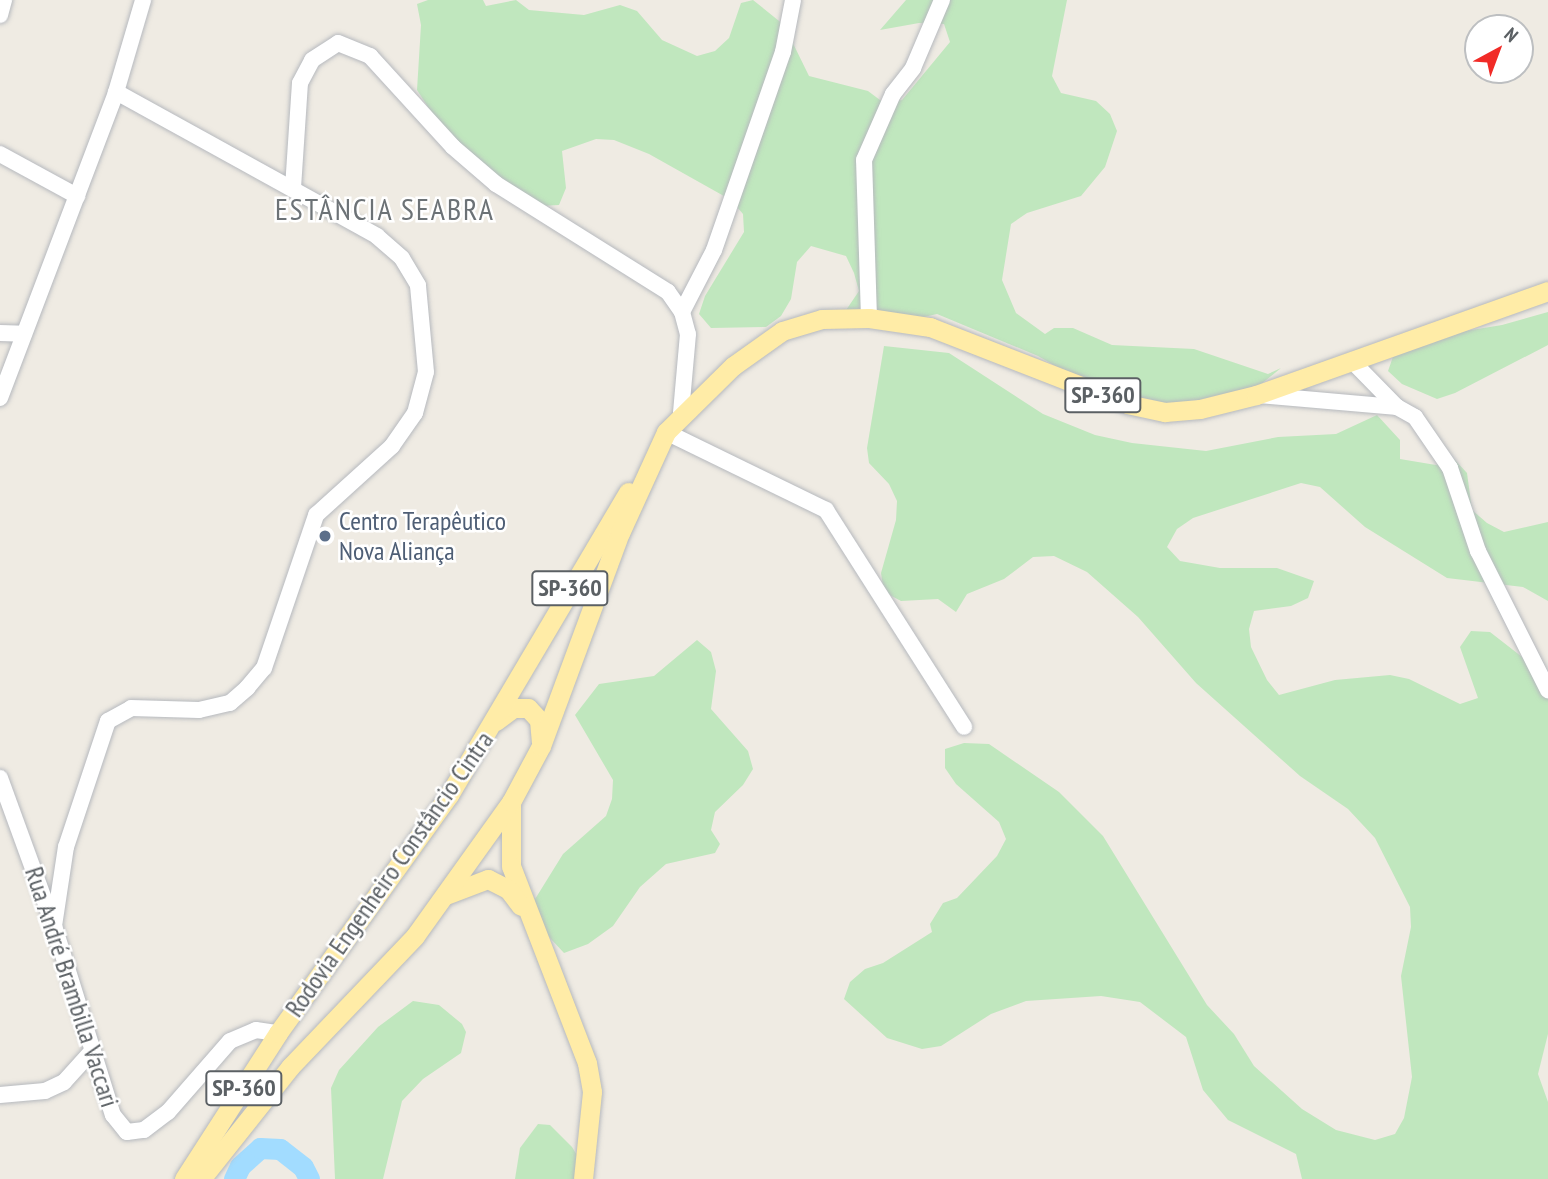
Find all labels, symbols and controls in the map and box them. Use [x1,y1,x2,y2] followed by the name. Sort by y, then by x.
[1464,14,1534,84] north arrow
[1500,22,1523,47] text: N
[276,191,494,227] district label: ESTÂNCIA SEABRA
[1063,374,1143,416] road number: SP-360
[339,505,507,566] place label: Centro Terapêutico Nova Aliança
[317,528,333,544] marker: Centro Terapêutico Nova Aliança
[530,568,610,608] road number: SP-360
[278,725,500,1023] street label: Rodovia Engenheiro Constâncio Cintra
[18,862,126,1112] street label: Rua André Brambilla Vaccari
[204,1068,284,1108] road number: SP-360

